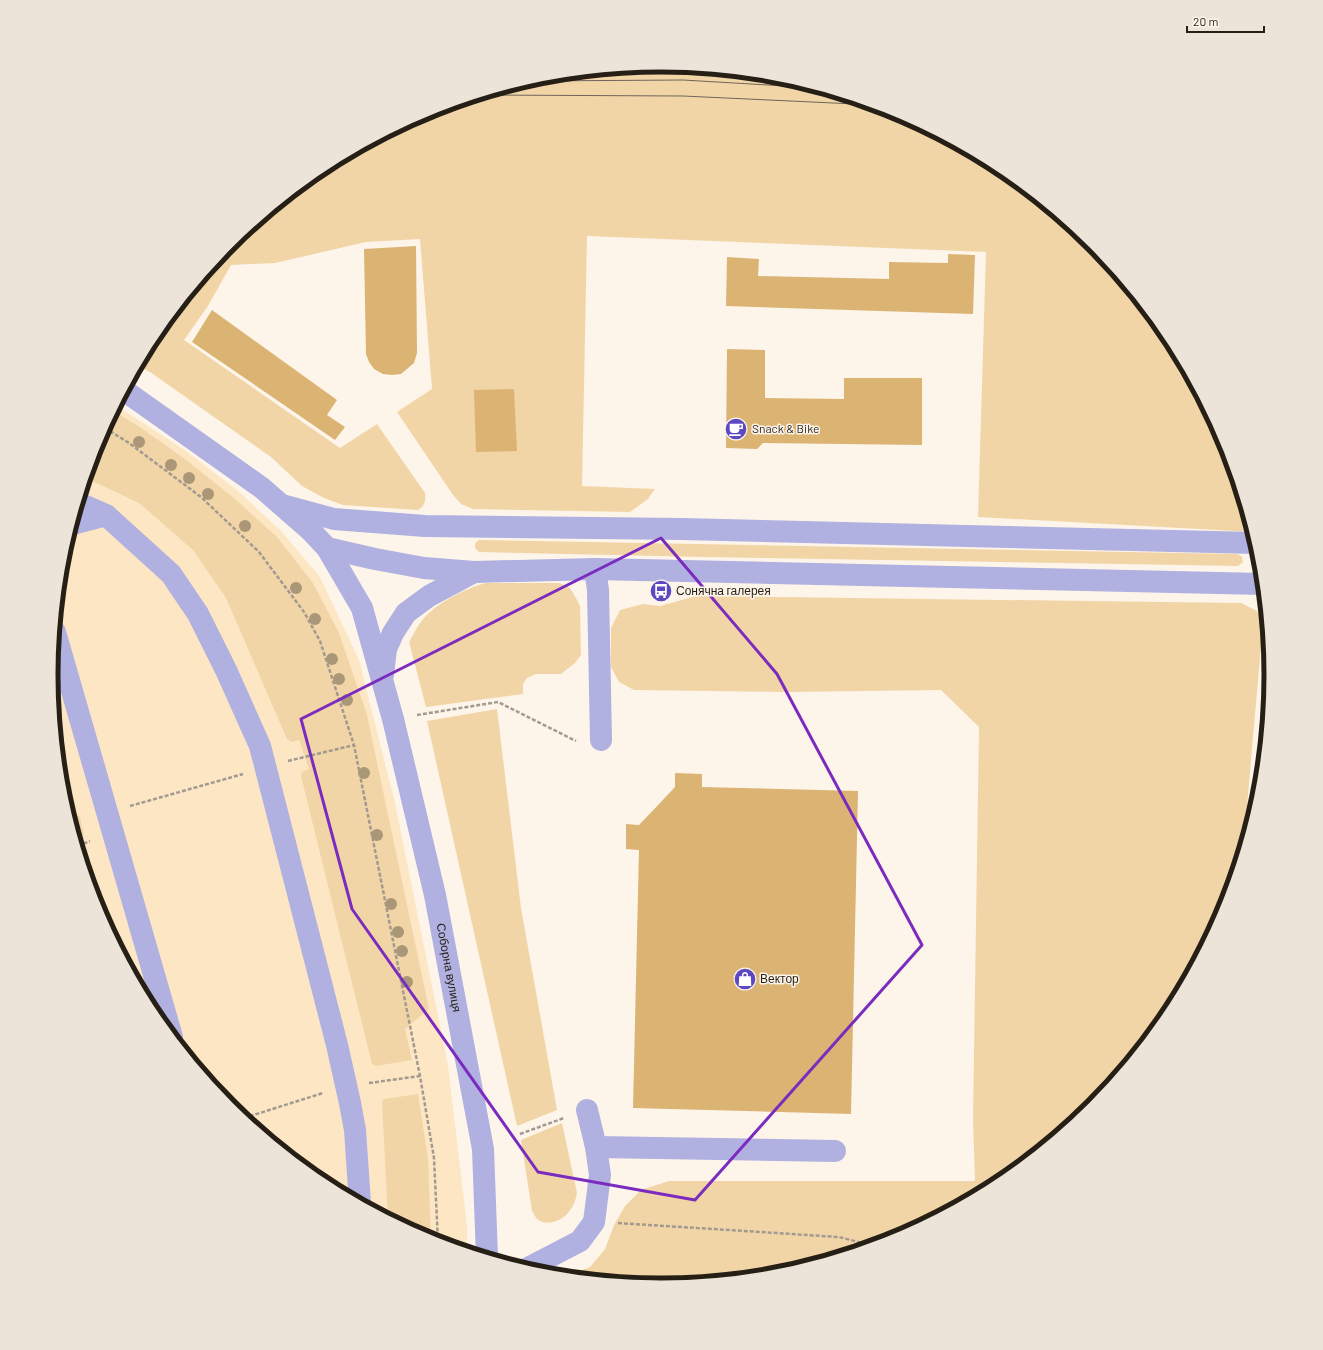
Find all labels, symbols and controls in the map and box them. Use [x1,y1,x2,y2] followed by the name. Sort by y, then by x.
[1187,8,1264,34] scale bar
[1193,14,1219,28] text: 20 m
[723,416,749,442] cafe icon: Snack & Bike
[752,421,819,435] place label: Snack & Bike
[648,578,674,604] bus stop icon: Сонячна галерея
[676,583,771,598] place label: Сонячна галерея
[434,922,465,1013] street label: Соборна вулиця
[732,966,758,992] shop icon: Вектор
[760,971,799,986] place label: Вектор

